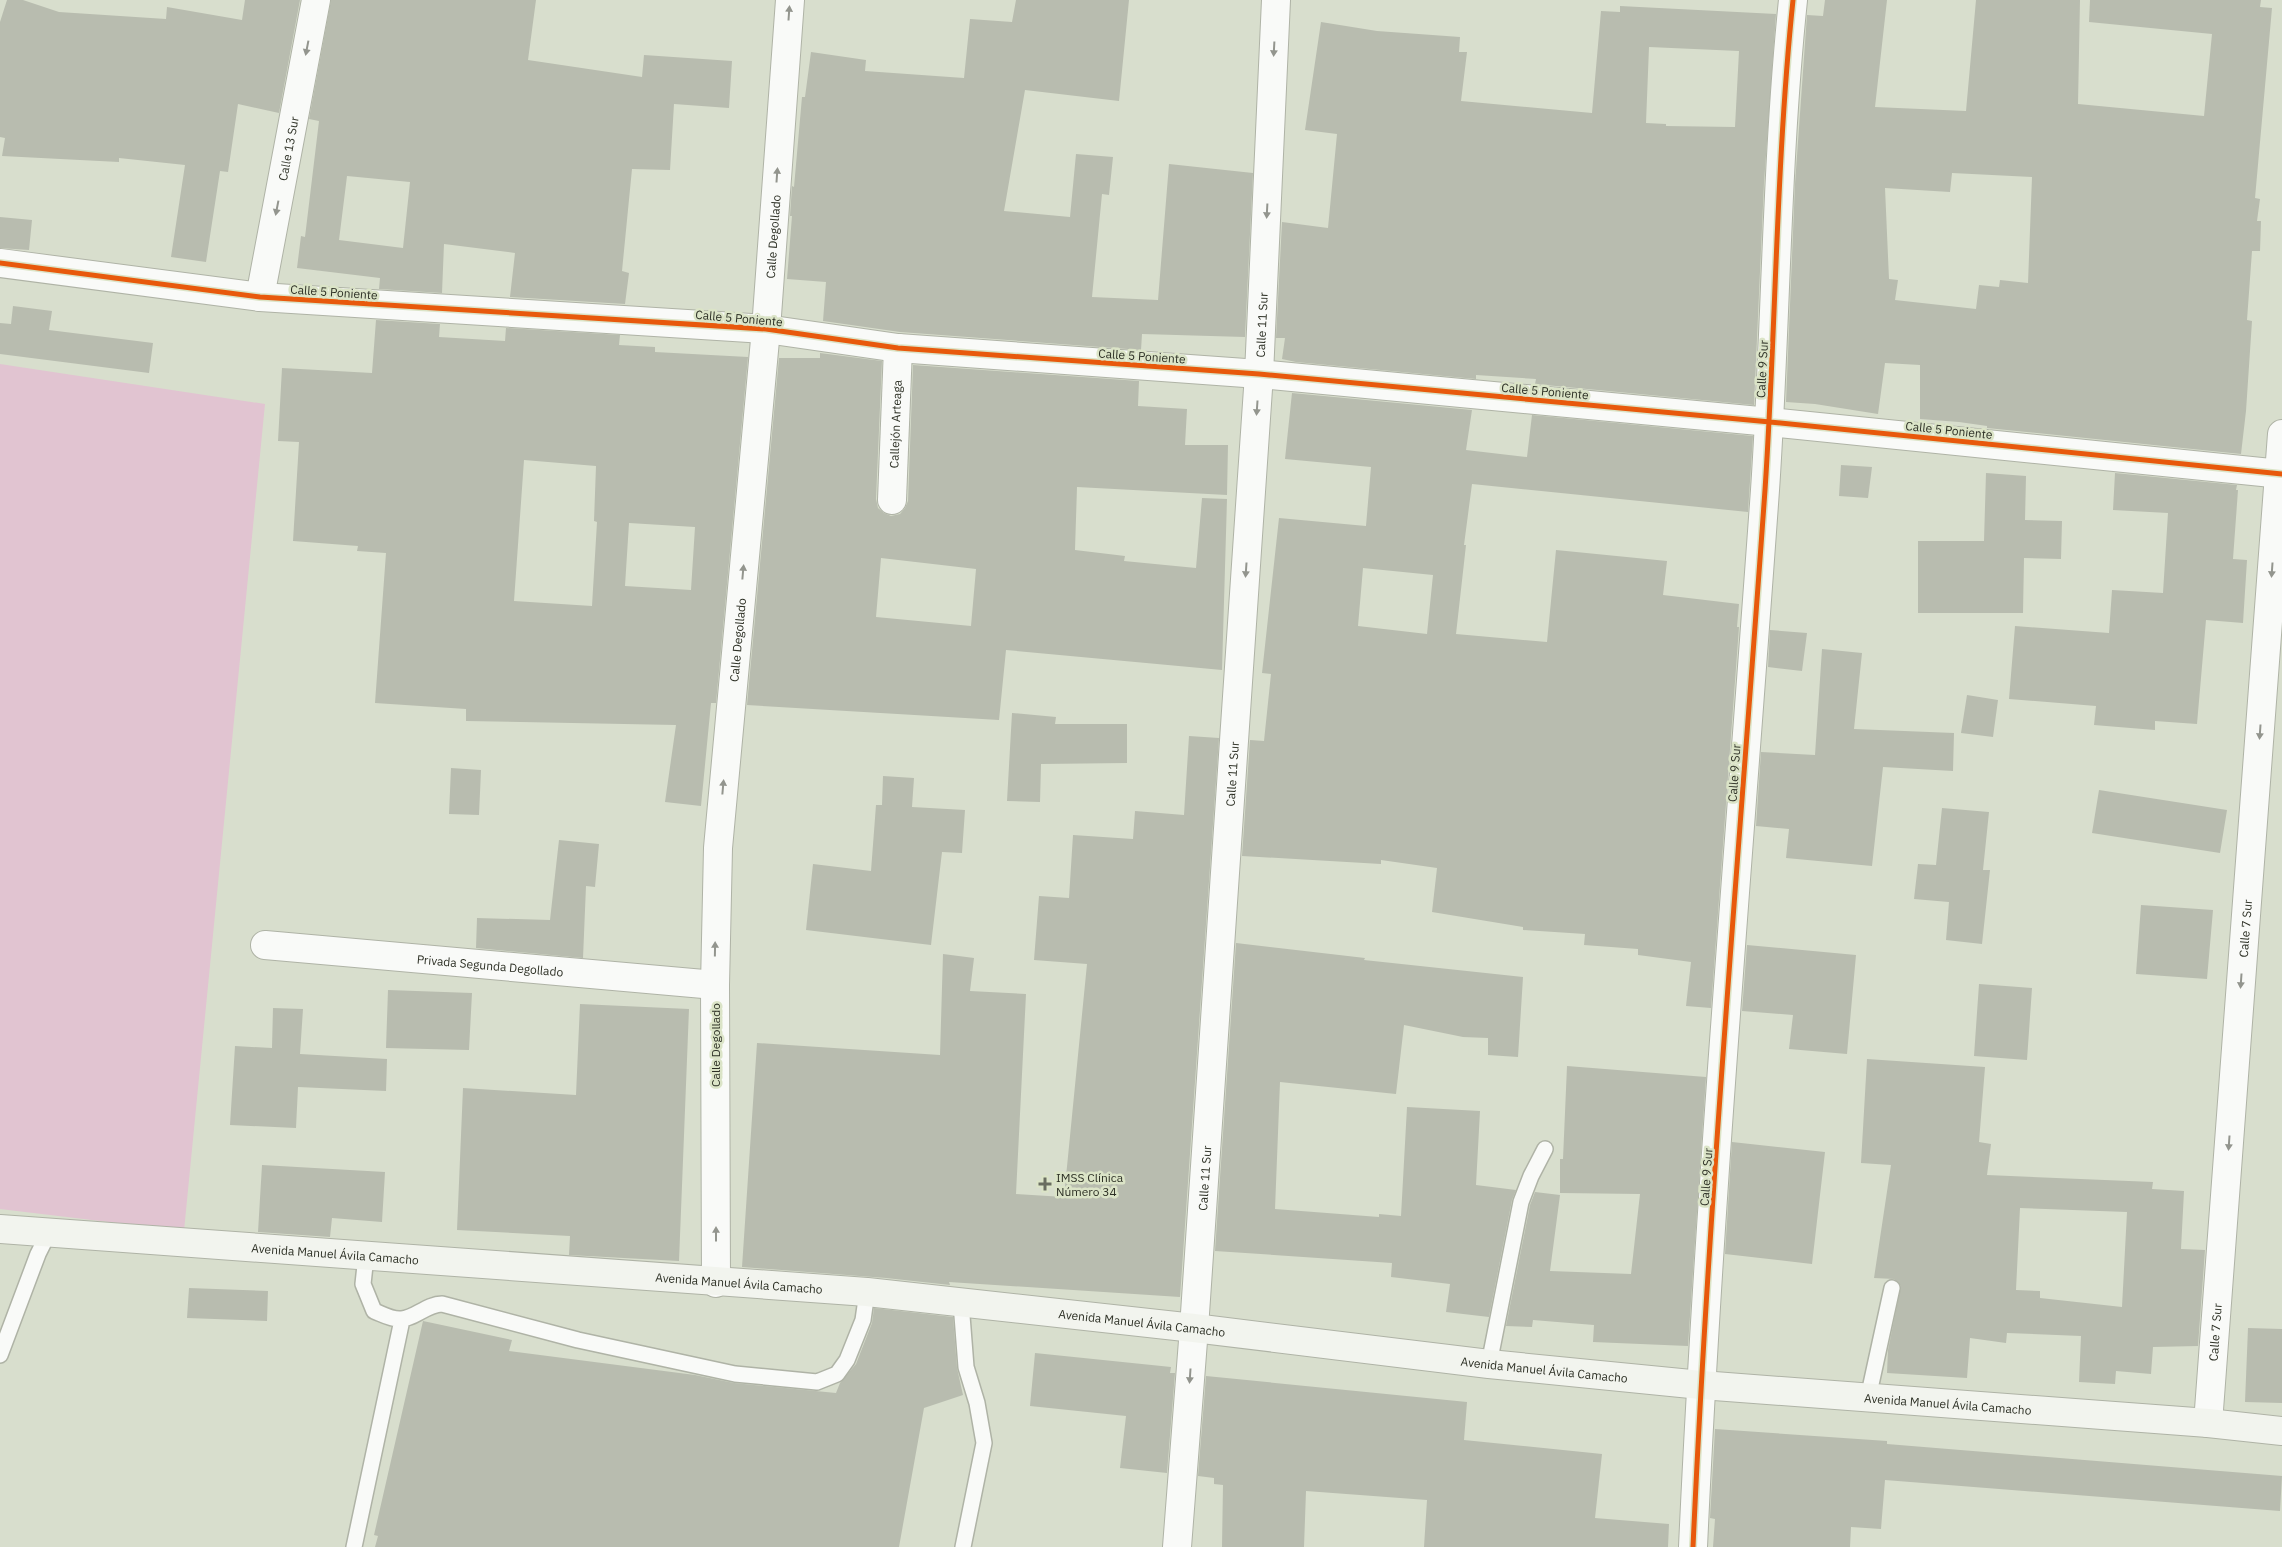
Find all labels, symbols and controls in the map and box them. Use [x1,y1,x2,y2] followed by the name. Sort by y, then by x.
[786,5,794,21] one-way arrow
[303,40,311,56] one-way arrow
[1269,41,1277,57] one-way arrow
[275,115,302,182] street label: Calle 13 Sur
[774,167,782,183] one-way arrow
[762,194,783,279] street label: Calle Degollado
[272,200,280,216] one-way arrow
[1262,203,1270,219] one-way arrow
[290,281,379,303] street label: Calle 5 Poniente
[1252,291,1270,358] street label: Calle 11 Sur
[695,307,784,329] street label: Calle 5 Poniente
[1753,339,1771,398] street label: Calle 9 Sur
[1098,345,1187,367] street label: Calle 5 Poniente
[886,379,904,469] street label: Callejón Arteaga
[1501,380,1590,402] street label: Calle 5 Poniente
[1253,401,1261,417] one-way arrow
[1905,418,1994,442] street label: Calle 5 Poniente
[2268,562,2276,578] one-way arrow
[1241,563,1249,579] one-way arrow
[739,564,747,580] one-way arrow
[726,597,749,682] street label: Calle Degollado
[2256,724,2264,740] one-way arrow
[1222,740,1241,807] street label: Calle 11 Sur
[1724,743,1744,802] street label: Calle 9 Sur
[720,778,728,794] one-way arrow
[2235,898,2255,958] street label: Calle 7 Sur
[712,941,720,957] one-way arrow
[416,951,564,979] street label: Privada Segunda Degollado
[2237,974,2245,990] one-way arrow
[708,1003,723,1087] street label: Calle Degollado
[2225,1136,2233,1152] one-way arrow
[1195,1144,1214,1211] street label: Calle 11 Sur
[1696,1147,1716,1206] street label: Calle 9 Sur
[1056,1170,1124,1199] place label: IMSS Clínica Número 34
[1038,1177,1052,1191] marker: IMSS Clínica Número 34
[712,1226,720,1242] one-way arrow
[251,1240,420,1267] street label: Avenida Manuel Ávila Camacho
[655,1269,824,1296] street label: Avenida Manuel Ávila Camacho
[2205,1302,2224,1362] street label: Calle 7 Sur
[1058,1306,1227,1339] street label: Avenida Manuel Ávila Camacho
[1460,1353,1629,1385] street label: Avenida Manuel Ávila Camacho
[1186,1368,1194,1384] one-way arrow
[1864,1390,2032,1417] street label: Avenida Manuel Ávila Camacho

